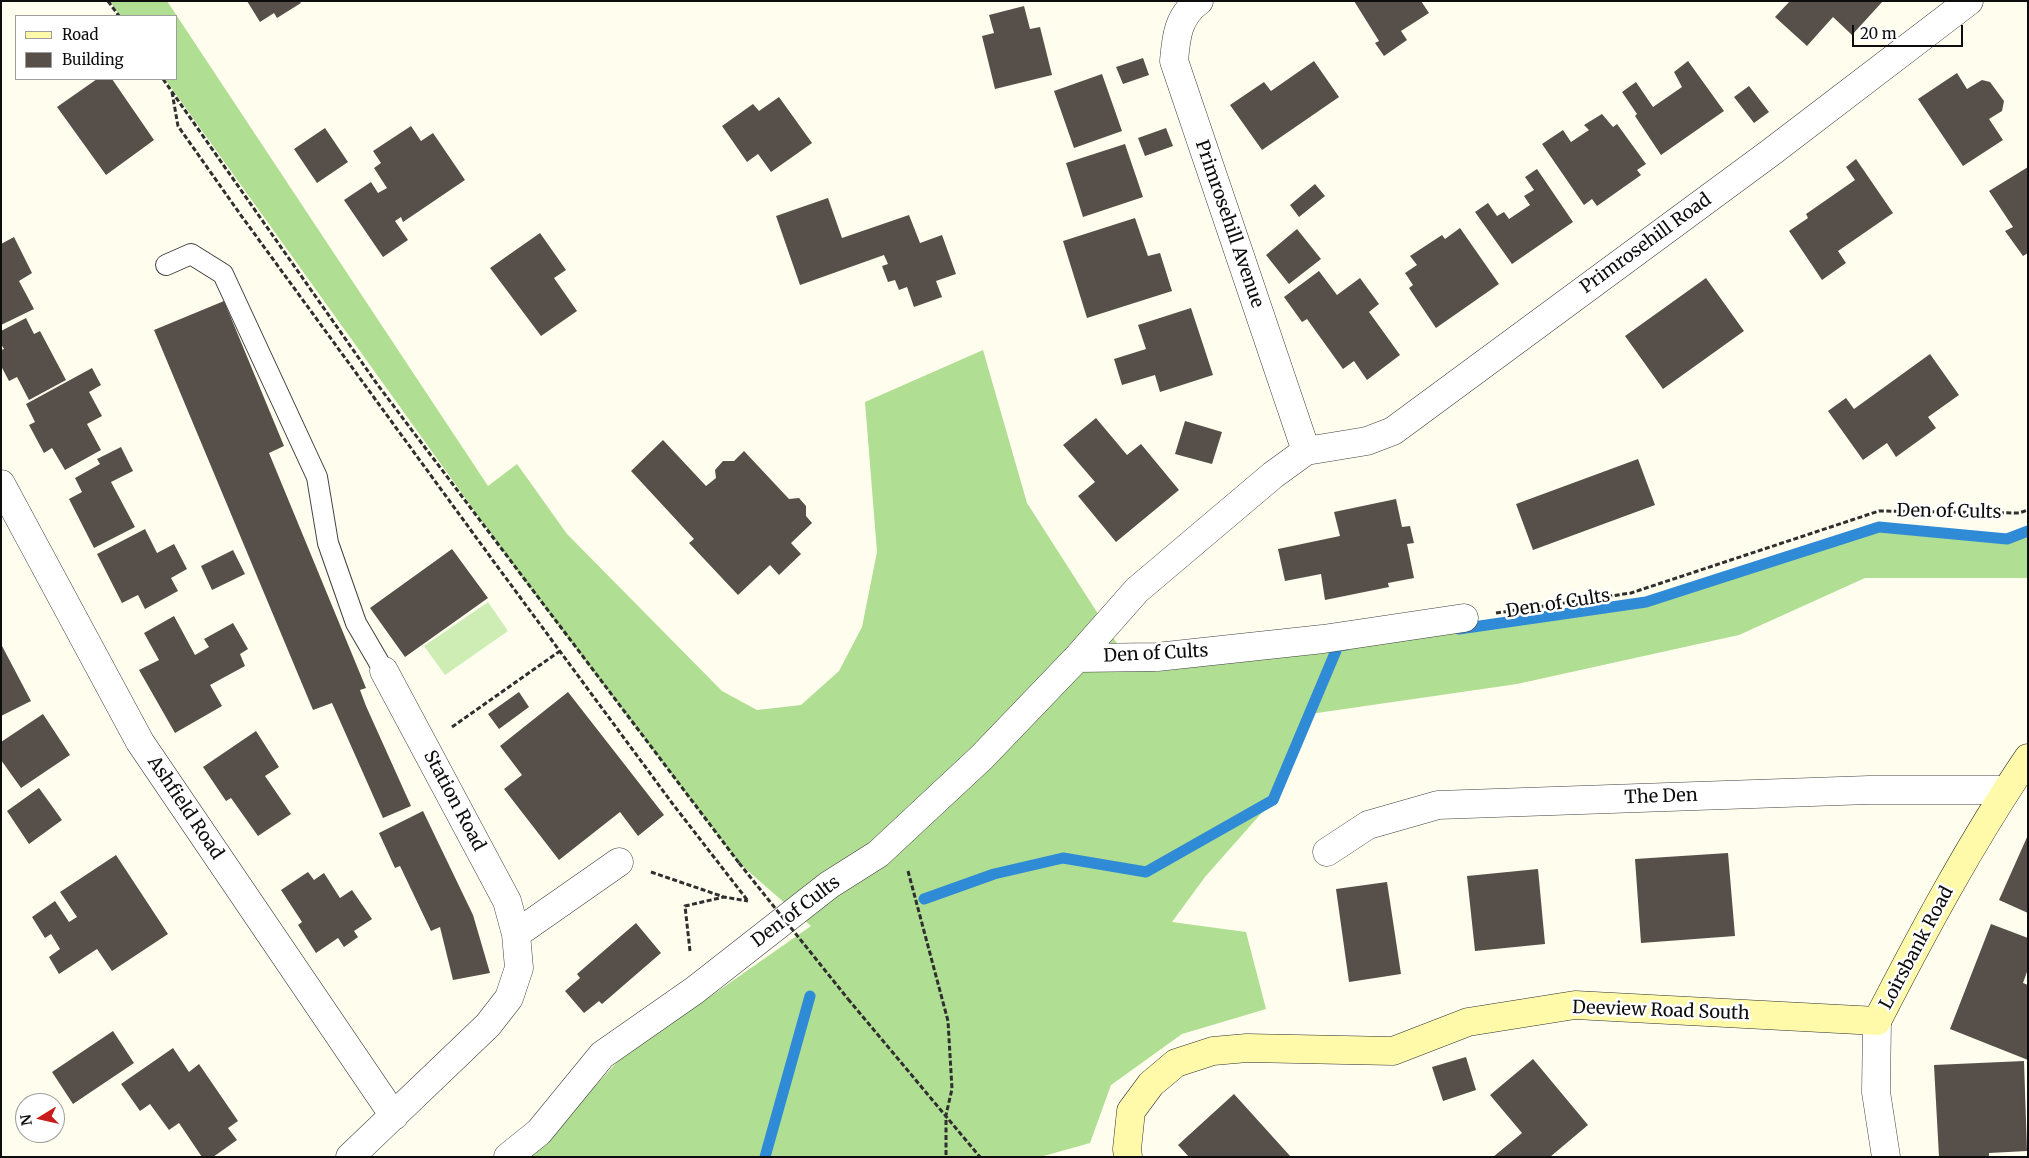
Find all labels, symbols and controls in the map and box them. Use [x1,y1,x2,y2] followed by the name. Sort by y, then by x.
[15,15,178,80] legend
[1854,15,1965,47] scale bar
[1860,24,1897,43] text: 20 m
[62,25,98,44] text: Road
[62,50,124,69] text: Building
[1190,137,1268,311] street label: Primrosehill Avenue
[1576,189,1716,299] street label: Primrosehill Road
[1896,500,2002,524] street label: Den of Cults
[1504,585,1612,623] street label: Den of Cults
[1103,640,1209,668] street label: Den of Cults
[419,747,489,855] street label: Station Road
[143,752,227,864] street label: Ashfield Road
[1624,785,1698,809] street label: The Den
[748,872,844,952] street label: Den of Cults
[1876,883,1958,1013] street label: Loirsbank Road
[1572,997,1750,1025] street label: Deeview Road South
[15,1093,65,1143] north arrow
[16,1113,36,1127] text: N

